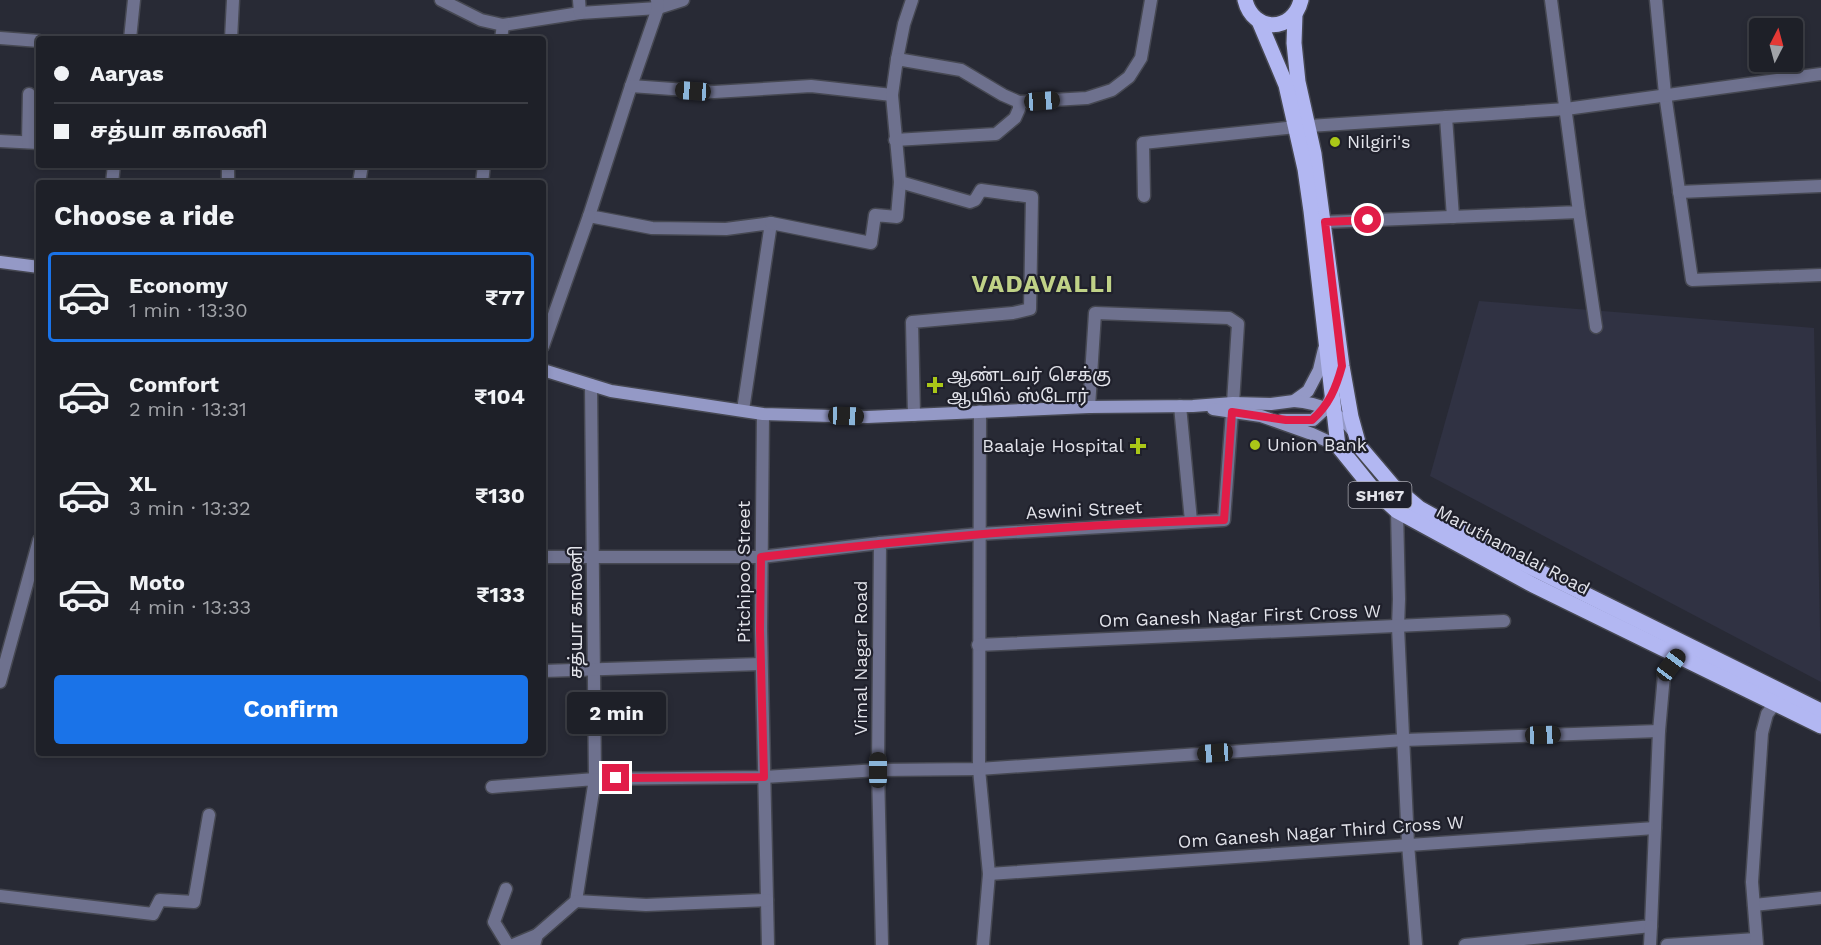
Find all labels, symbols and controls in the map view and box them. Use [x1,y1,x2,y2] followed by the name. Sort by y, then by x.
[1749,18,1803,72] north arrow
[1749,18,1803,72] map controls
[90,61,164,86] text: Aaryas
[674,81,712,101] car
[1023,91,1061,111] car
[90,118,268,143] text: சத்யா காலனி
[1347,131,1410,152] place label: Nilgiri's
[1328,135,1342,149] marker: Nilgiri's
[54,200,234,232] text: Choose a ride
[1354,206,1381,233] route start
[57,270,111,324] icon: car
[971,270,1115,298] district label: VADAVALLI
[129,273,228,298] text: Economy
[485,285,525,310] text: ₹77
[129,298,248,322] text: 1 min · 13:30
[947,364,1111,409] place label: ஆண்டவர் செக்கு ஆயில் ஸ்டோர்
[57,369,111,423] icon: car
[129,372,219,397] text: Comfort
[928,378,942,392] marker: ஆண்டவர் செக்கு ஆயில் ஸ்டோர்
[474,384,525,409] text: ₹104
[129,397,247,421] text: 2 min · 13:31
[828,406,864,426] car
[1267,434,1367,455] place label: Union Bank
[982,435,1124,456] place label: Baalaje Hospital
[1129,437,1147,455] marker: Baalaje Hospital
[1248,438,1262,452] marker: Union Bank
[57,468,111,522] icon: car
[129,471,157,496] text: XL
[1348,482,1412,508] road number: SH167
[475,483,525,508] text: ₹130
[129,496,251,520] text: 3 min · 13:32
[1025,496,1143,523] street label: Aswini Street
[733,500,754,643] street label: Pitchipoo Street
[1433,500,1594,599] street label: Maruthamalai Road
[565,545,588,679] street label: சத்யா காலனி
[57,567,111,621] icon: car
[129,570,185,595] text: Moto
[850,581,871,735] street label: Vimal Nagar Road
[476,582,525,607] text: ₹133
[129,595,251,619] text: 4 min · 13:33
[1099,600,1381,631] street label: Om Ganesh Nagar First Cross W
[1653,645,1689,685] car
[54,675,528,744] button: Confirm
[566,691,666,733] callout: 2 min
[589,701,644,725] text: 2 min
[1525,725,1561,745] car
[1196,743,1234,763] car
[869,752,887,788] car
[602,764,629,791] route end
[1177,811,1465,852] street label: Om Ganesh Nagar Third Cross W

